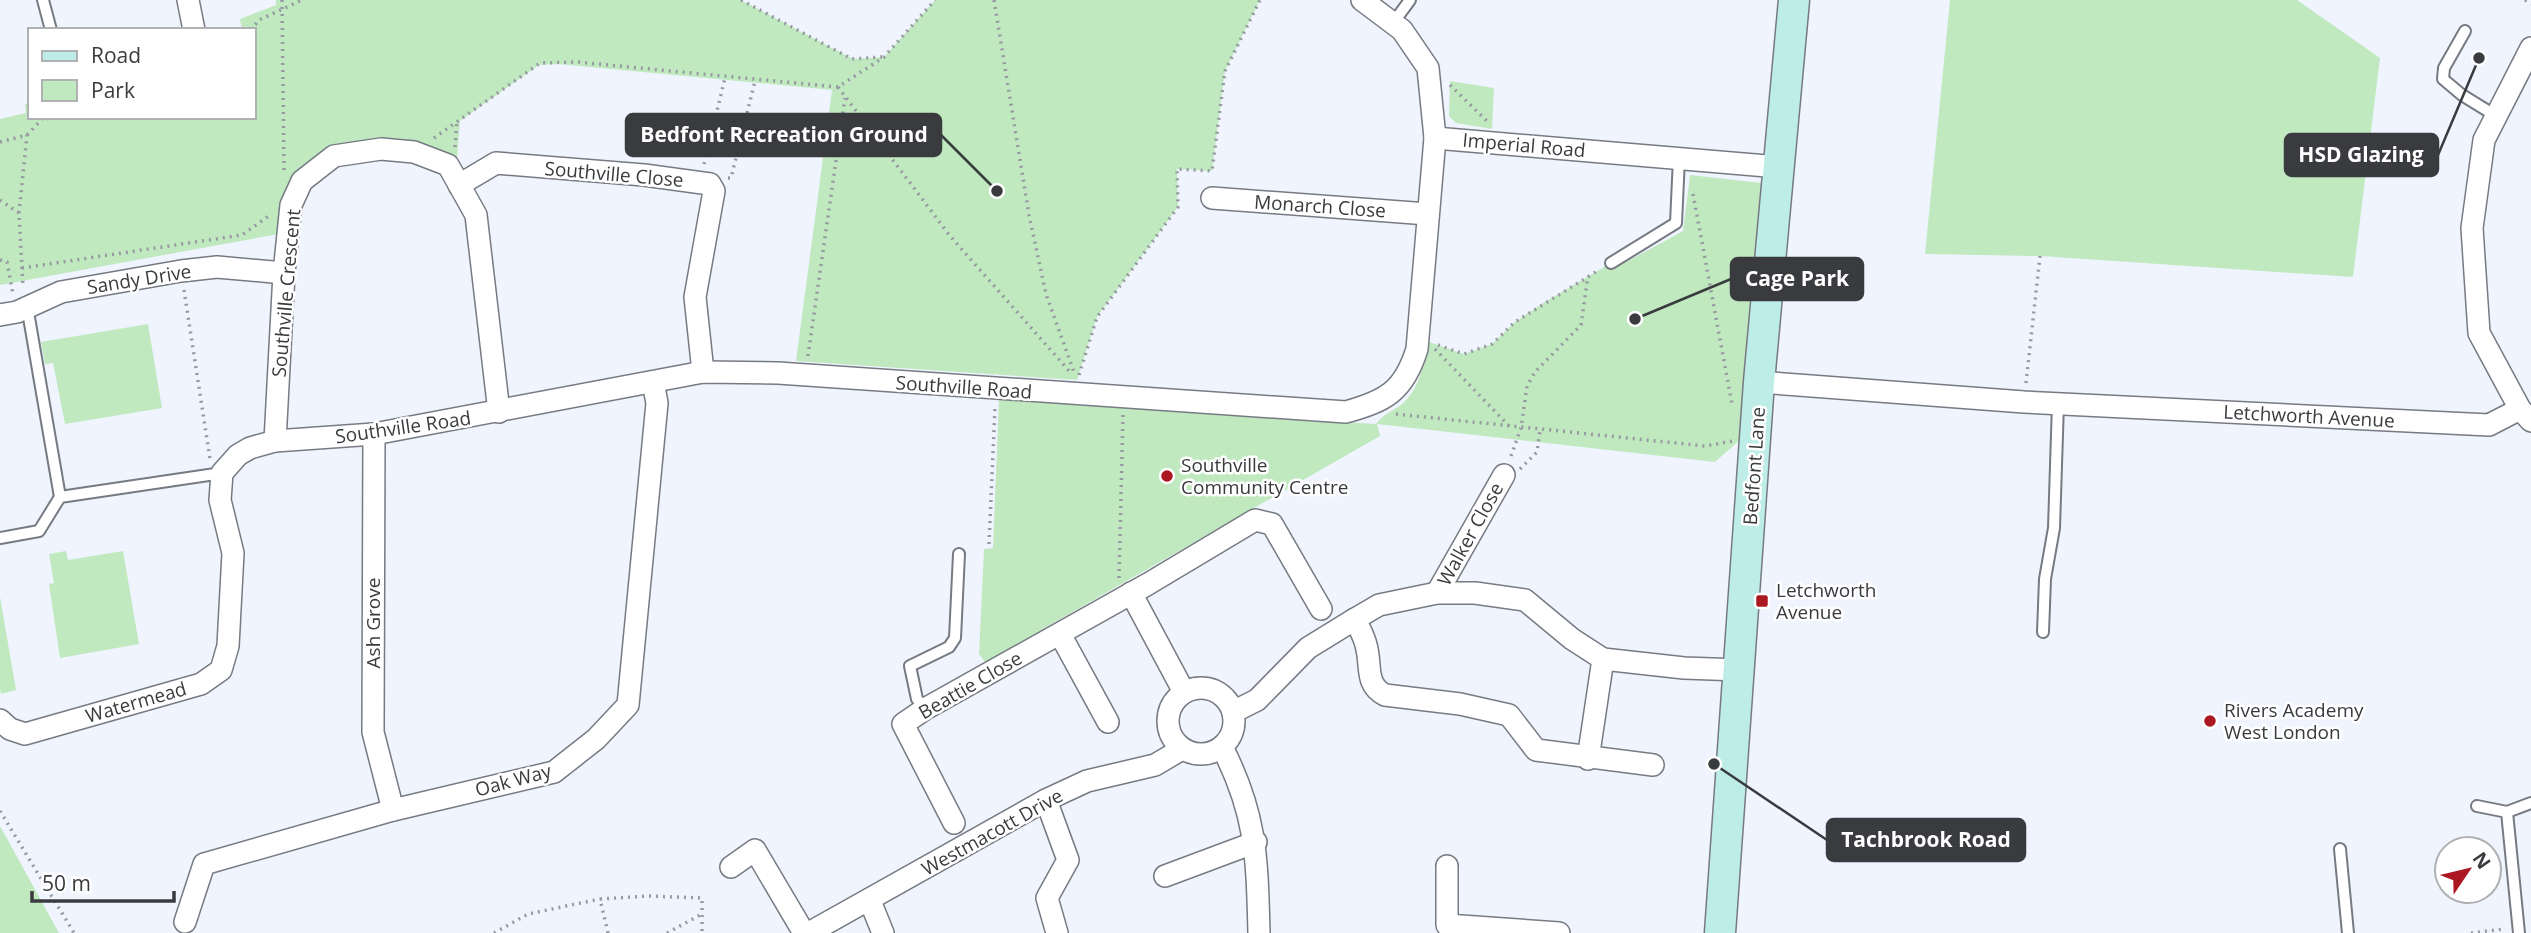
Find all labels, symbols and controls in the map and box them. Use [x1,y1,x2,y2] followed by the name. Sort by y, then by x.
[28,28,256,119] legend
[91,41,141,69] text: Road
[91,76,135,104] text: Park
[626,114,941,156] callout: Bedfont Recreation Ground
[640,120,928,148] text: Bedfont Recreation Ground
[1461,127,1587,163] street label: Imperial Road
[2285,134,2438,176] callout: HSD Glazing
[2298,140,2424,168] text: HSD Glazing
[543,155,685,193] street label: Southville Close
[1253,188,1387,224] street label: Monarch Close
[266,207,306,378] street label: Southville Crescent
[85,258,193,300] street label: Sandy Drive
[1731,258,1863,300] callout: Cage Park
[1745,264,1850,292] text: Cage Park
[895,369,1033,405] street label: Southville Road
[2223,399,2395,433] street label: Letchworth Avenue
[333,405,473,449] street label: Southville Road
[1737,406,1771,526] street label: Bedfont Lane
[1181,452,1348,500] place label: Southville Community Centre
[1159,468,1175,484] marker: Southville Community Centre
[1431,478,1509,590] street label: Walker Close
[1776,577,1876,625] place label: Letchworth Avenue
[360,578,386,668] street label: Ash Grove
[1754,593,1770,609] marker: Letchworth Avenue
[914,645,1026,725] street label: Beattie Close
[83,675,189,729] street label: Watermead
[2224,697,2364,745] place label: Rivers Academy West London
[2202,713,2218,729] marker: Rivers Academy West London
[472,757,554,803] street label: Oak Way
[917,782,1067,882] street label: Westmacott Drive
[1827,819,2025,861] callout: Tachbrook Road
[1841,825,2011,853] text: Tachbrook Road
[2433,835,2503,905] north arrow
[2467,846,2497,874] text: N
[32,860,173,904] scale bar
[42,869,91,897] text: 50 m

